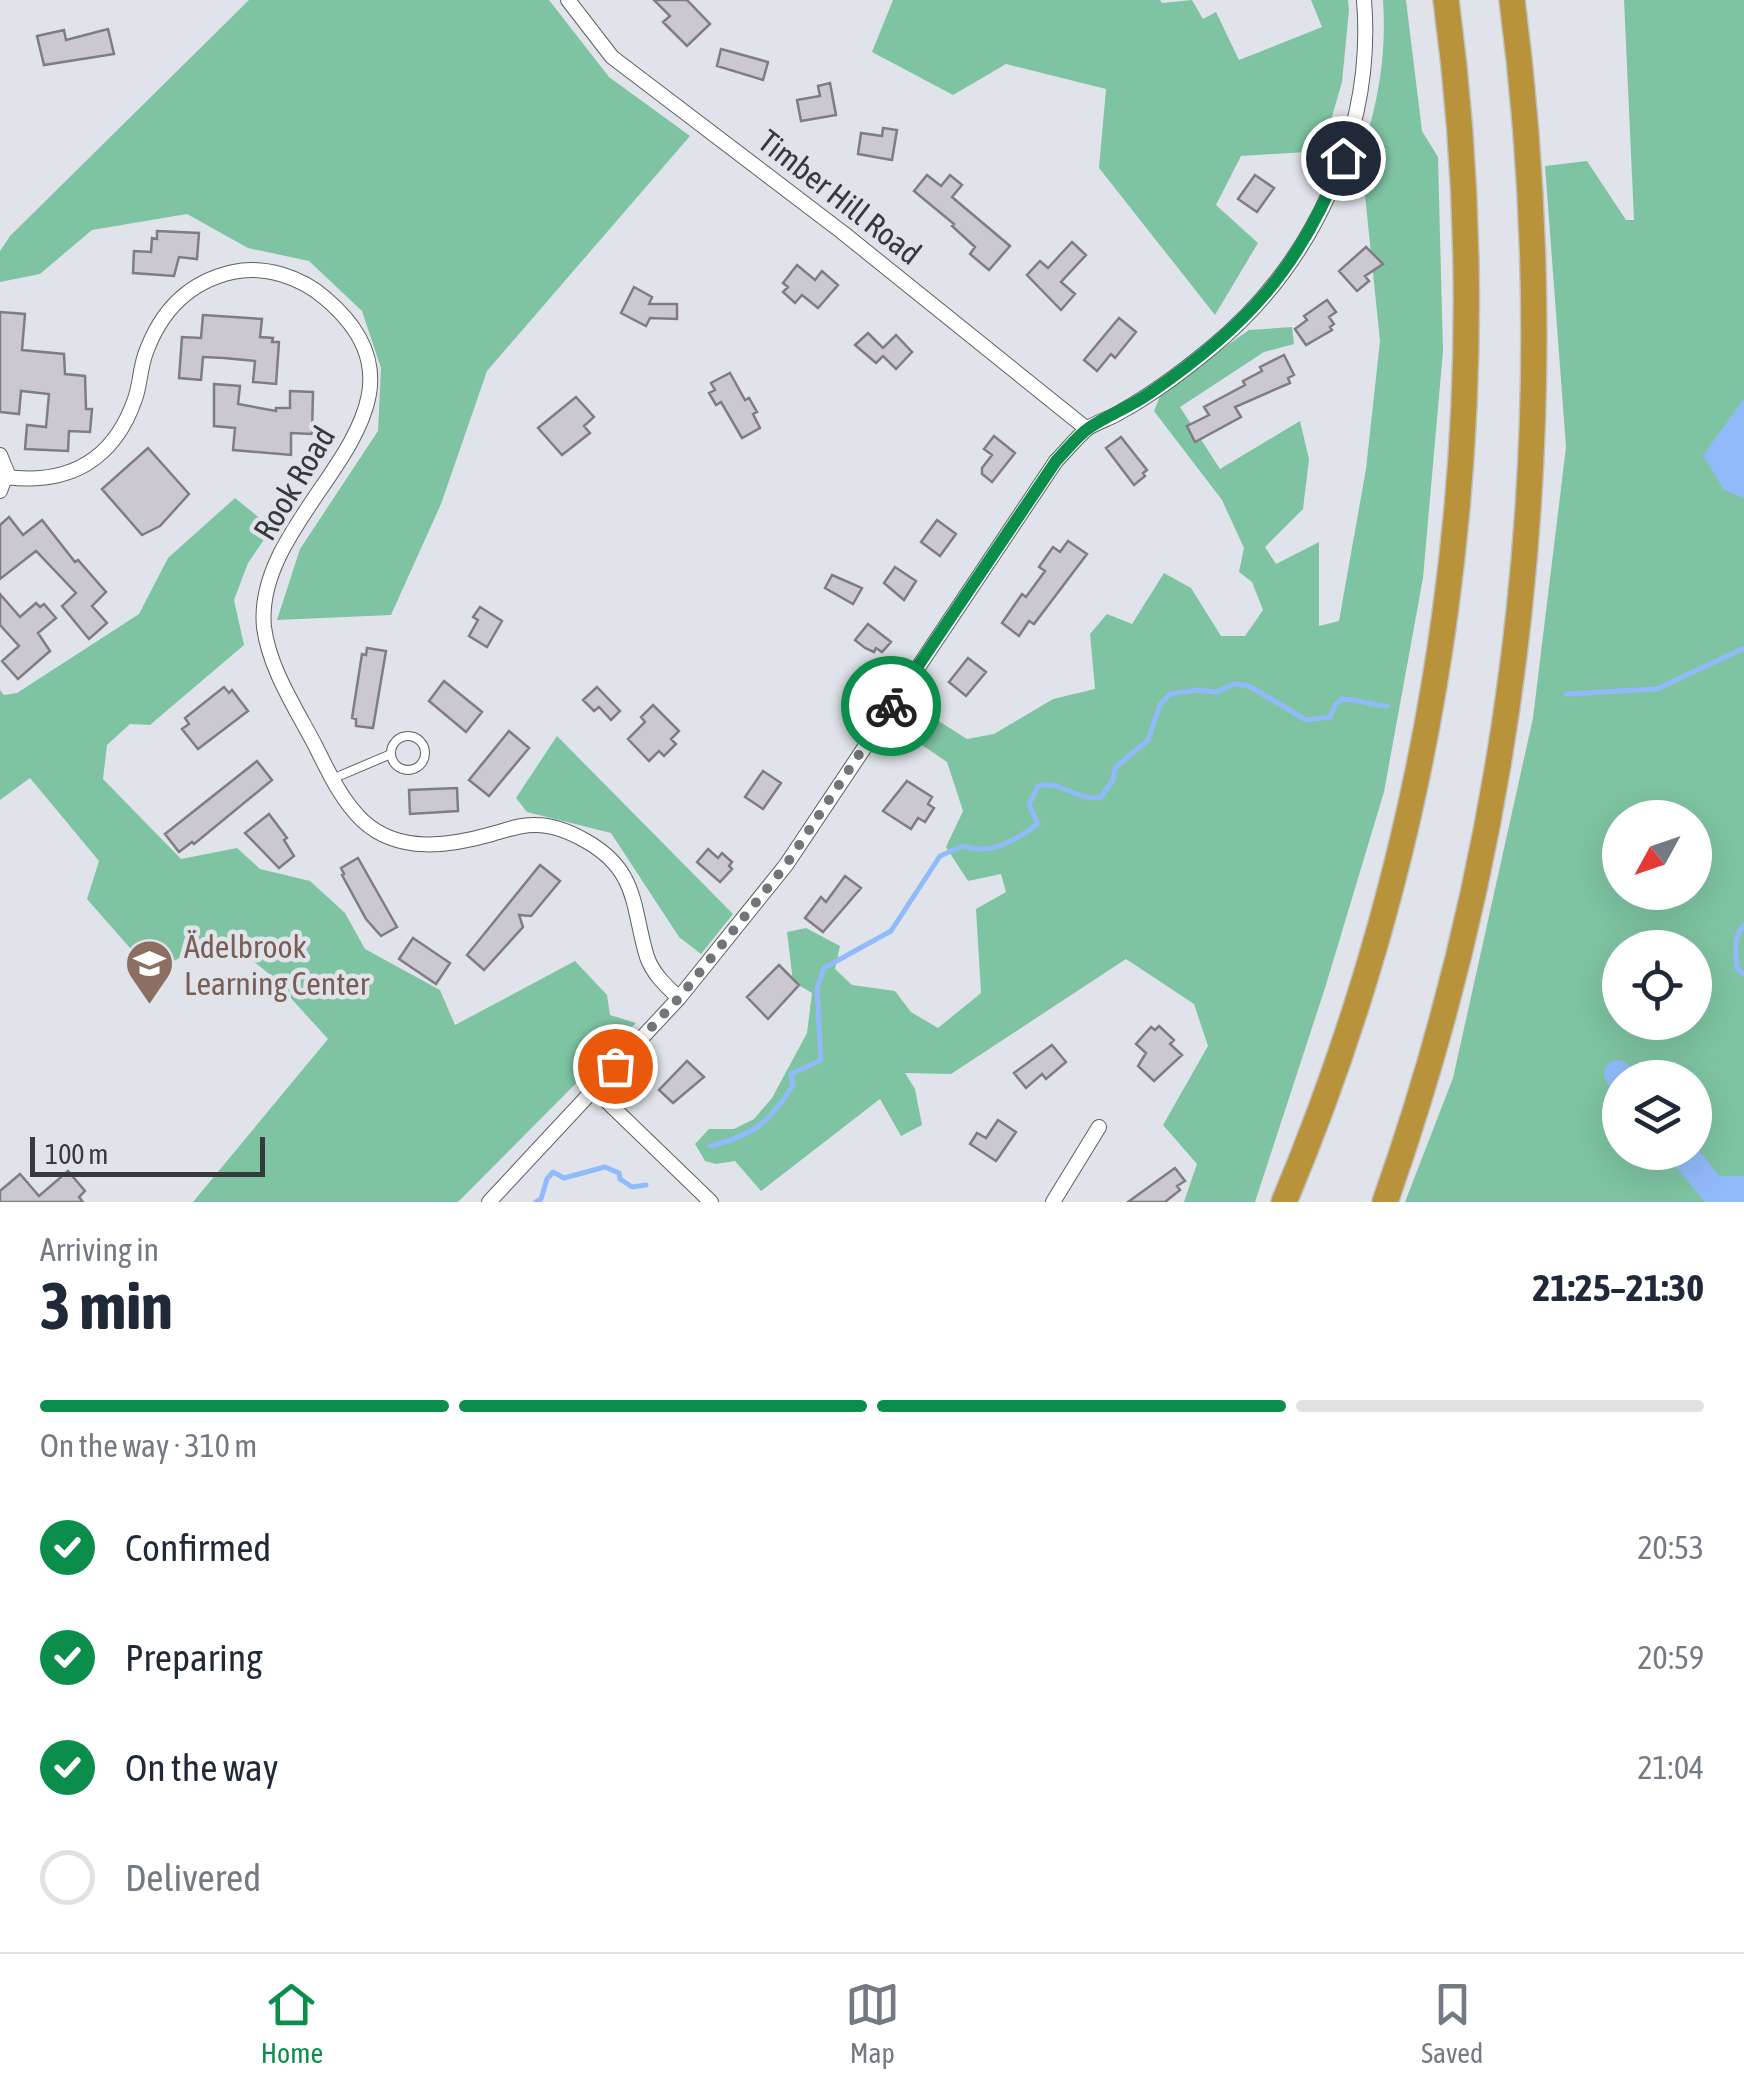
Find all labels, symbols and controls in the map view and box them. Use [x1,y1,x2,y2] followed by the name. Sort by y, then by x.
[1301,116,1386,201] pin
[751,122,929,272] street label: Timber Hill Road
[1316,131,1371,186] icon: home
[246,420,342,546] street label: Rook Road
[841,656,941,756] courier
[864,679,919,734] icon: bike
[1602,800,1712,910] north arrow
[1602,800,1712,1170] map controls
[184,928,370,1002] place label: Ädelbrook Learning Center
[1602,930,1712,1040] button: locate
[123,938,175,1006] school or university icon: Ädelbrook Learning Center
[573,1024,658,1109] pin
[588,1039,643,1094] icon: bag
[1602,1060,1712,1170] button: layers
[30,1132,265,1176] scale bar
[45,1138,108,1170] text: 100 m
[40,1231,159,1268] text: Arriving in
[1532,1266,1704,1309] text: 21:25–21:30
[40,1268,173,1343] text: 3 min
[40,1427,257,1464] text: On the way · 310 m
[40,1520,95,1575] icon: check
[125,1526,271,1569] text: Confirmed
[1638,1529,1704,1566] text: 20:53
[40,1630,95,1685] icon: check
[125,1636,263,1679] text: Preparing
[1638,1639,1704,1676] text: 20:59
[40,1740,95,1795] icon: check
[125,1746,278,1789] text: On the way
[1638,1749,1704,1786] text: 21:04
[125,1856,261,1899] text: Delivered
[261,1977,323,2069] tab: Home
[845,1977,900,2069] tab: Map
[1421,1977,1483,2069] tab: Saved

